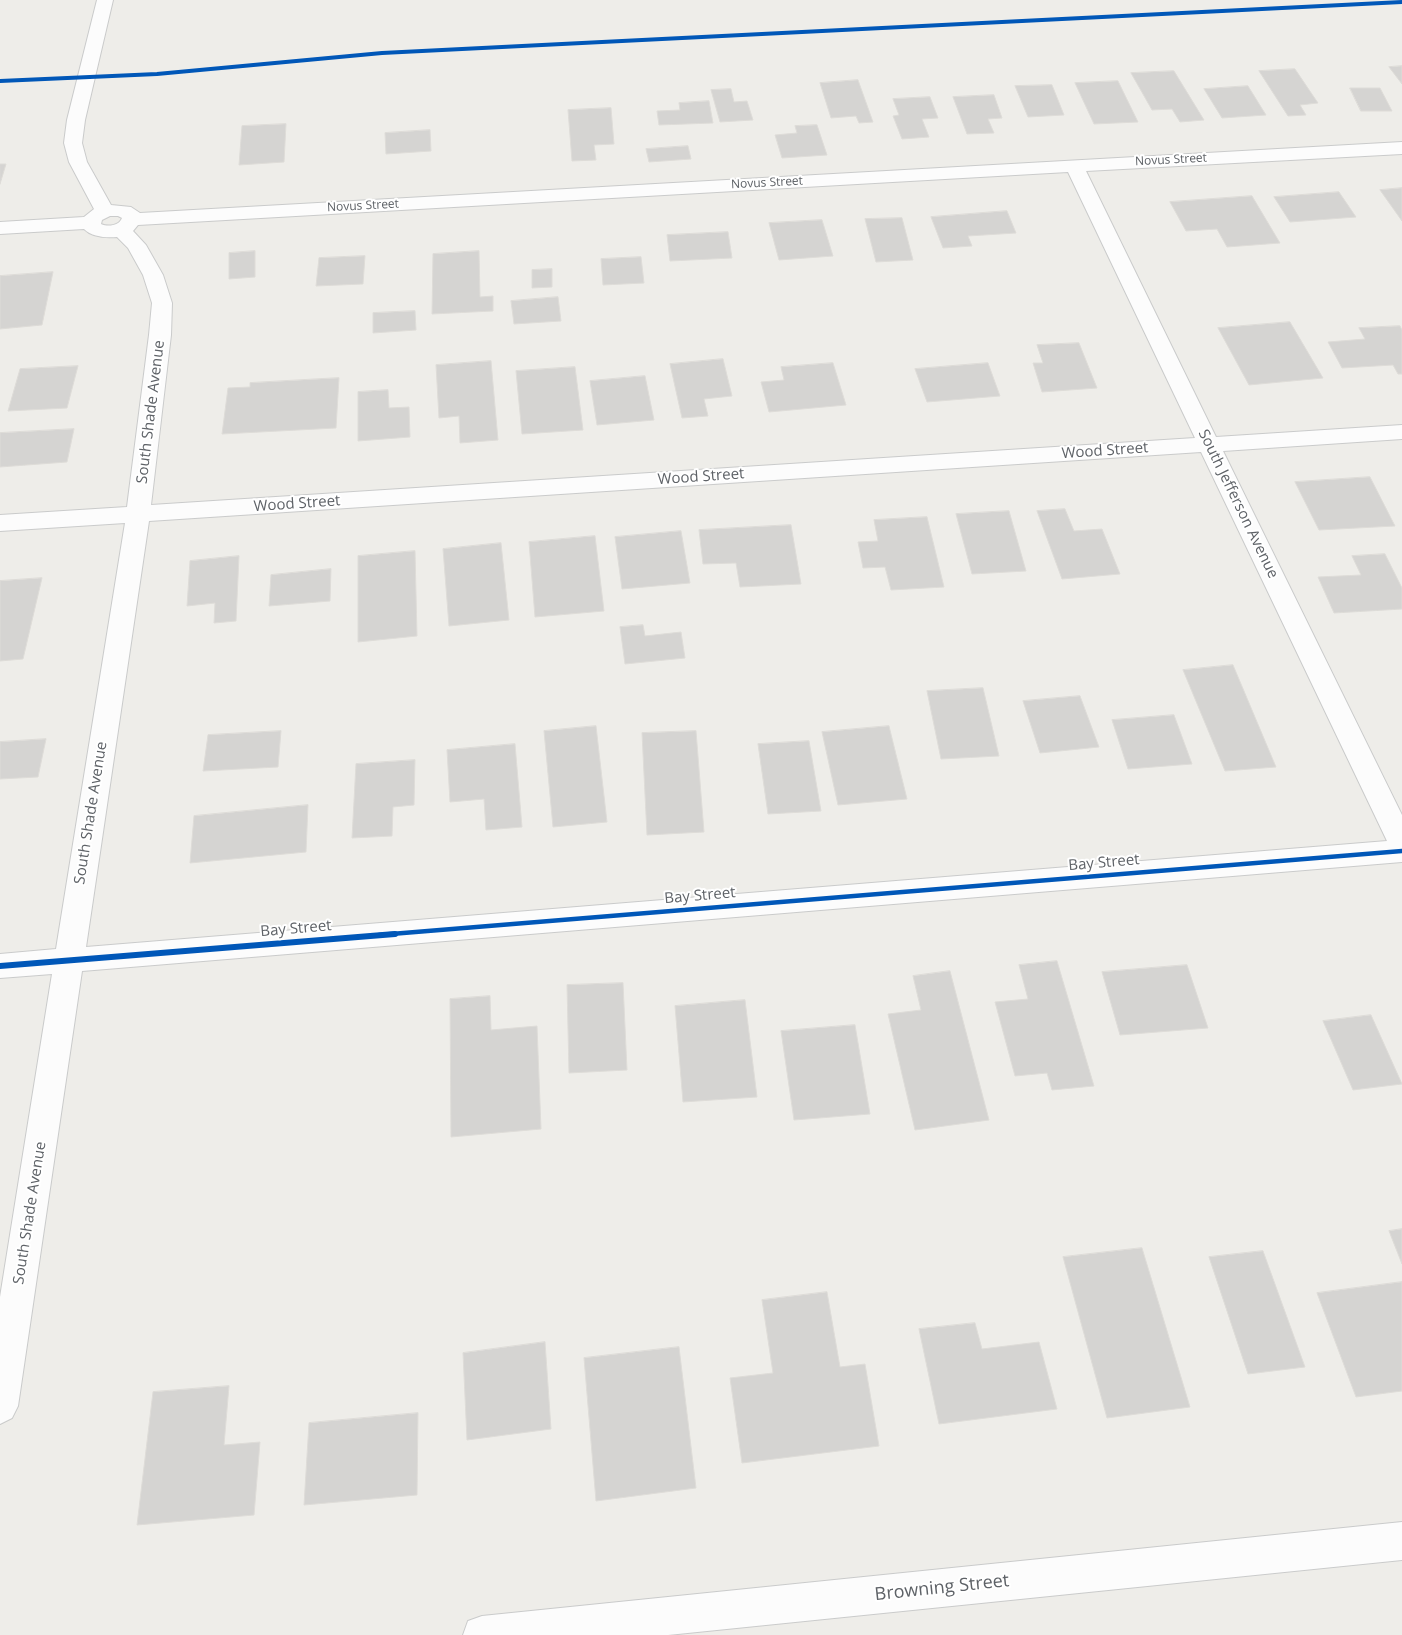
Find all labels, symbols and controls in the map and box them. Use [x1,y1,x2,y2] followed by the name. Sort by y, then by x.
[1135,151,1207,169] street label: Novus Street
[731,174,803,192] street label: Novus Street
[327,197,399,215] street label: Novus Street
[133,339,169,485] street label: South Shade Avenue
[1194,427,1282,581] street label: South Jefferson Avenue
[1061,439,1149,463] street label: Wood Street
[657,465,745,489] street label: Wood Street
[253,492,341,516] street label: Wood Street
[71,740,111,886] street label: South Shade Avenue
[1068,851,1140,875] street label: Bay Street
[664,884,736,908] street label: Bay Street
[260,917,332,941] street label: Bay Street
[10,1140,50,1286] street label: South Shade Avenue
[874,1570,1010,1606] street label: Browning Street

